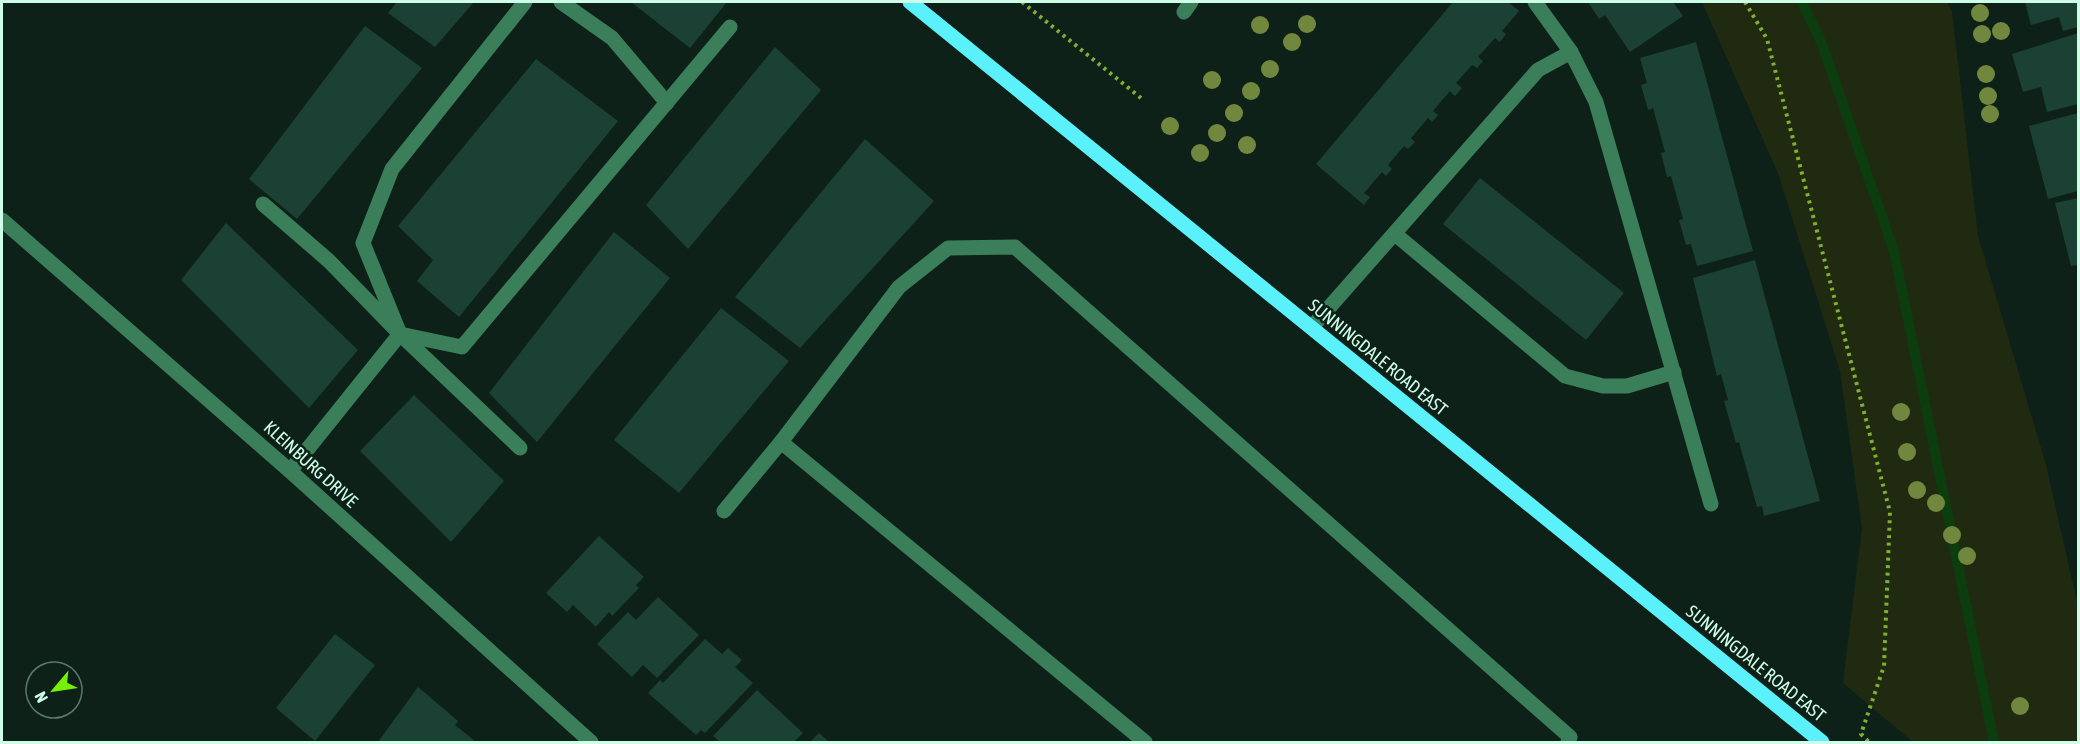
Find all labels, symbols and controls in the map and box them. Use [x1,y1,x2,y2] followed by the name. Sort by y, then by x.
[1304,294,1452,420] street label: SUNNINGDALE ROAD EAST
[260,416,362,512] street label: KLEINBURG DRIVE
[1682,600,1830,726] street label: SUNNINGDALE ROAD EAST
[24,660,84,720] north arrow
[31,689,51,706] text: N

